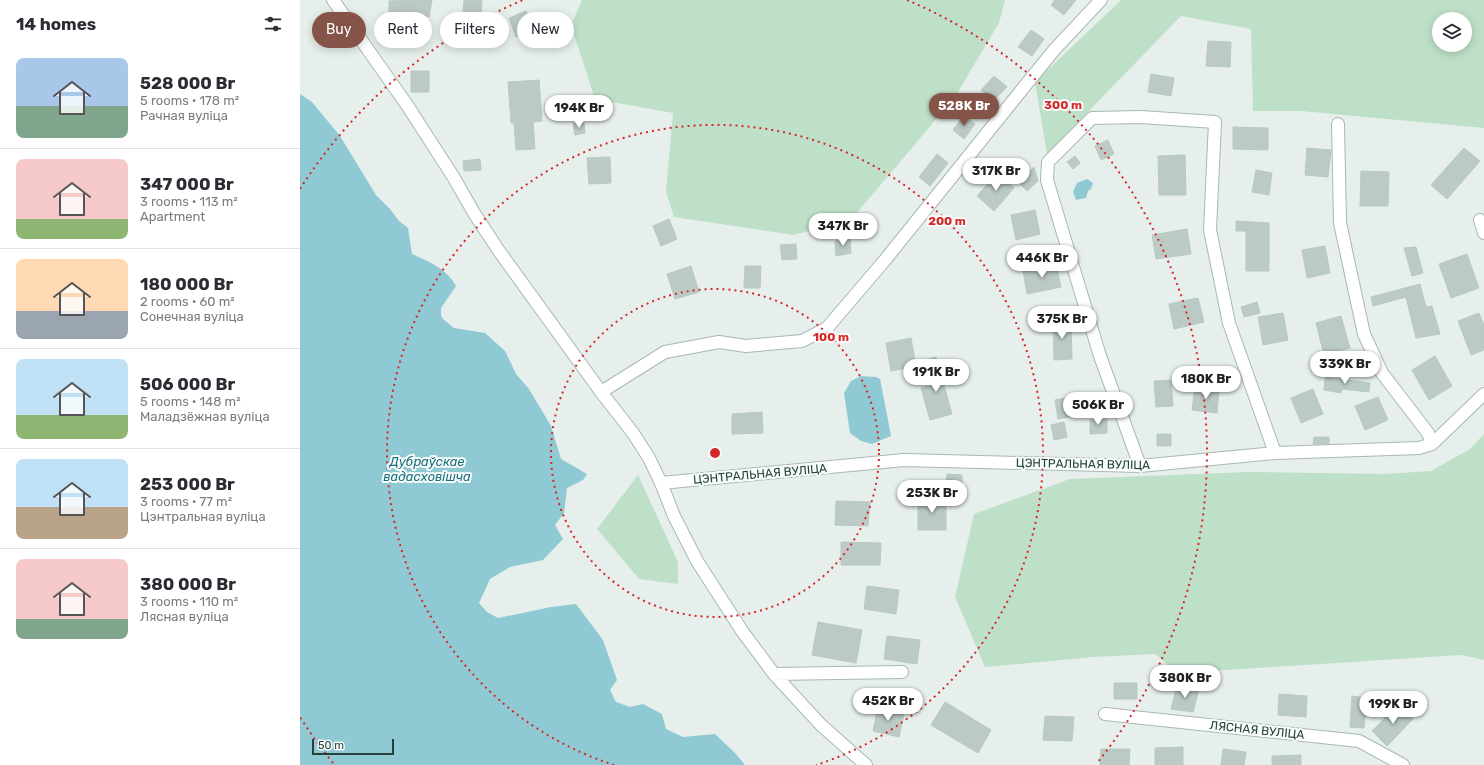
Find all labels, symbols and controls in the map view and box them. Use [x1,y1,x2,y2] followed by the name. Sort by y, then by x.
[312,12,366,48] chip: Buy
[374,12,432,48] chip: Rent
[440,12,509,48] chip: Filters
[517,12,574,48] chip: New
[1432,12,1472,52] map controls
[1432,12,1472,52] button: layers
[262,13,284,35] icon: filters
[16,14,96,34] text: 14 homes
[140,73,235,93] text: 528 000 Br
[48,74,96,122] icon: home
[140,93,239,108] text: 5 rooms · 178 m²
[927,93,1001,127] pin: 528K Br
[542,95,616,129] pin: 194K Br
[938,98,990,113] text: 528K Br
[1044,98,1082,112] text: 300 m
[554,100,604,115] text: 194K Br
[140,108,228,123] text: Рачная вуліца
[959,158,1033,192] pin: 317K Br
[972,163,1020,178] text: 317K Br
[140,174,234,194] text: 347 000 Br
[48,175,96,223] icon: home
[140,194,238,209] text: 3 rooms · 113 m²
[140,209,205,224] text: Apartment
[806,213,880,247] pin: 347K Br
[928,214,966,228] text: 200 m
[818,218,868,233] text: 347K Br
[1005,245,1079,279] pin: 446K Br
[1016,250,1068,265] text: 446K Br
[140,274,233,294] text: 180 000 Br
[48,275,96,323] icon: home
[140,294,235,309] text: 2 rooms · 60 m²
[1025,306,1099,340] pin: 375K Br
[140,309,244,324] text: Сонечная вуліца
[1037,311,1087,326] text: 375K Br
[813,330,849,344] text: 100 m
[1308,351,1382,385] pin: 339K Br
[1319,356,1371,371] text: 339K Br
[899,359,973,393] pin: 191K Br
[912,364,960,379] text: 191K Br
[1169,366,1243,400] pin: 180K Br
[1181,371,1231,386] text: 180K Br
[140,374,235,394] text: 506 000 Br
[48,375,96,423] icon: home
[1061,392,1135,426] pin: 506K Br
[140,394,241,409] text: 5 rooms · 148 m²
[1072,397,1124,412] text: 506K Br
[140,409,270,424] text: Маладзёжная вуліца
[708,446,722,460] centre of rings
[383,454,471,484] water label: Дубраўскае вадасховішча
[1016,456,1150,472] street label: ЦЭНТРАЛЬНАЯ ВУЛІЦА
[693,461,827,487] street label: ЦЭНТРАЛЬНАЯ ВУЛІЦА
[140,474,235,494] text: 253 000 Br
[48,475,96,523] icon: home
[895,480,969,514] pin: 253K Br
[906,485,958,500] text: 253K Br
[140,494,232,509] text: 3 rooms · 77 m²
[140,509,266,524] text: Цэнтральная вуліца
[140,574,236,594] text: 380 000 Br
[48,575,96,623] icon: home
[140,594,238,609] text: 3 rooms · 110 m²
[140,609,229,624] text: Лясная вуліца
[1148,665,1222,699] pin: 380K Br
[1159,670,1211,685] text: 380K Br
[851,688,925,722] pin: 452K Br
[1356,691,1430,725] pin: 199K Br
[862,693,914,708] text: 452K Br
[1368,696,1418,711] text: 199K Br
[1209,718,1305,742] street label: ЛЯСНАЯ ВУЛІЦА
[312,737,394,756] scale bar
[318,739,344,752] text: 50 m

